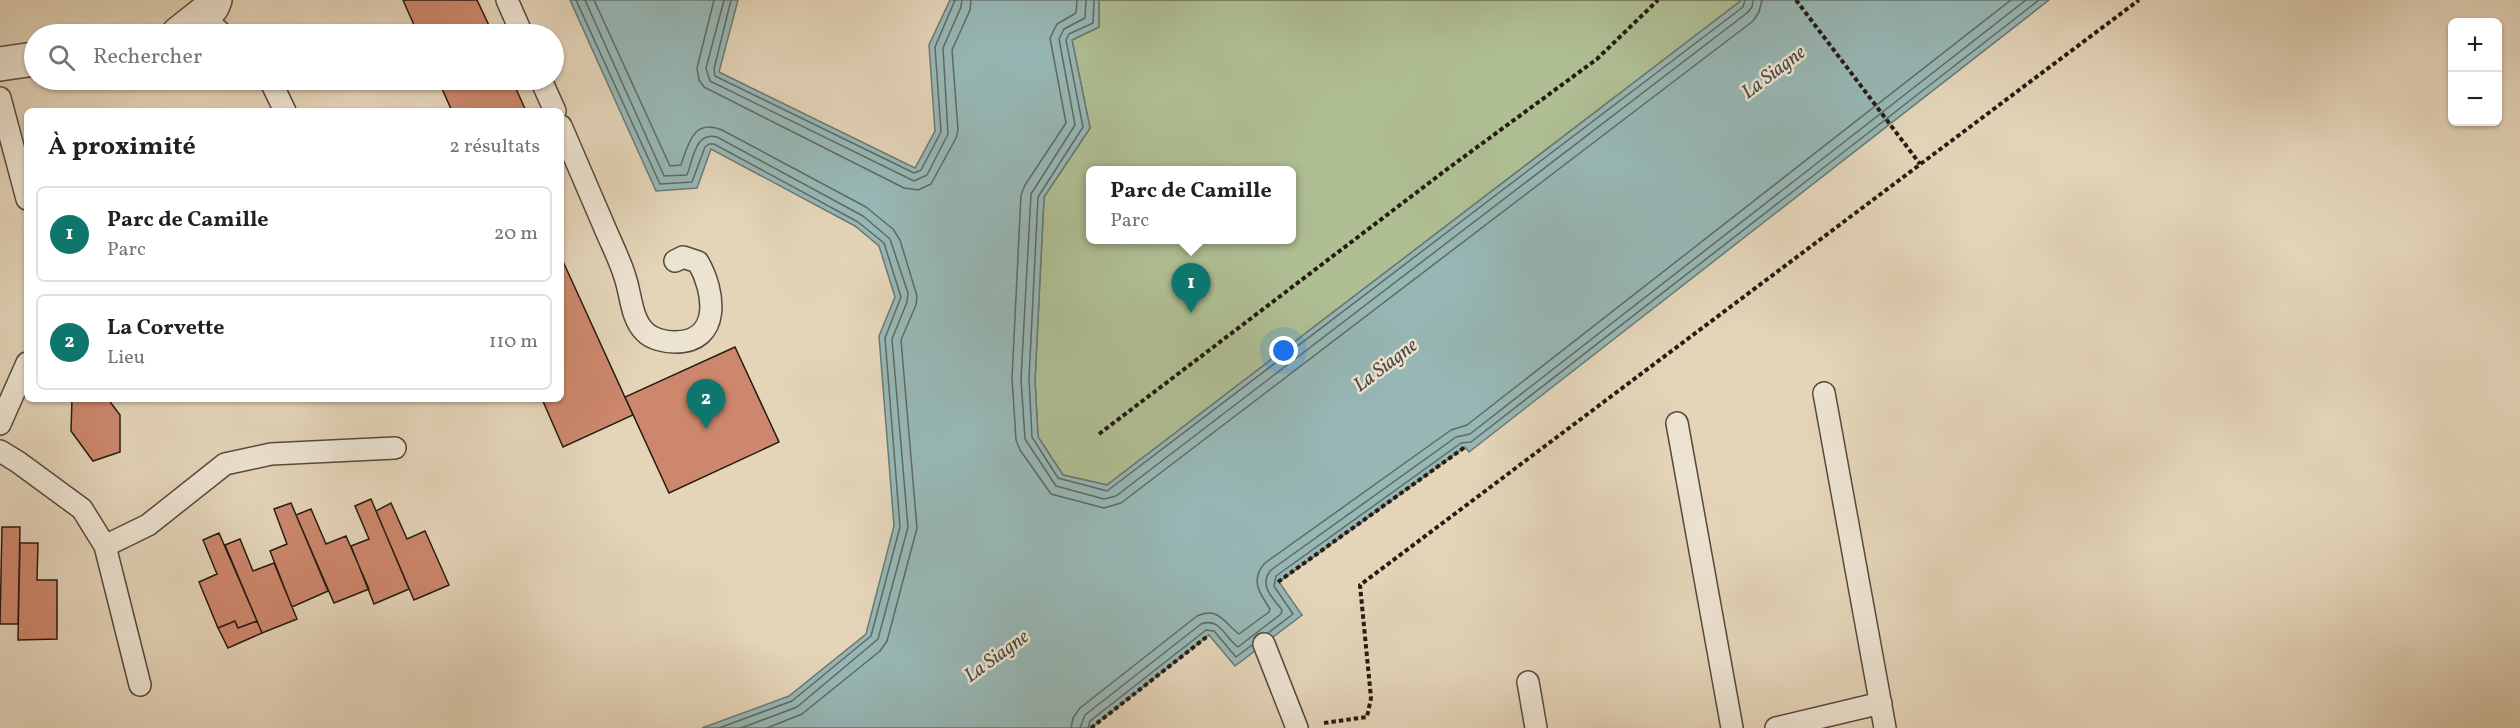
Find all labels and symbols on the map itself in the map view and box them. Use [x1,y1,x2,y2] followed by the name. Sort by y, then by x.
[1736,39,1813,106] water label: La Siagne
[1172,264,1210,313] pin: 1
[1348,332,1425,399] water label: La Siagne
[1269,336,1298,365] your location
[686,380,726,429] pin: 2
[959,623,1036,690] water label: La Siagne

